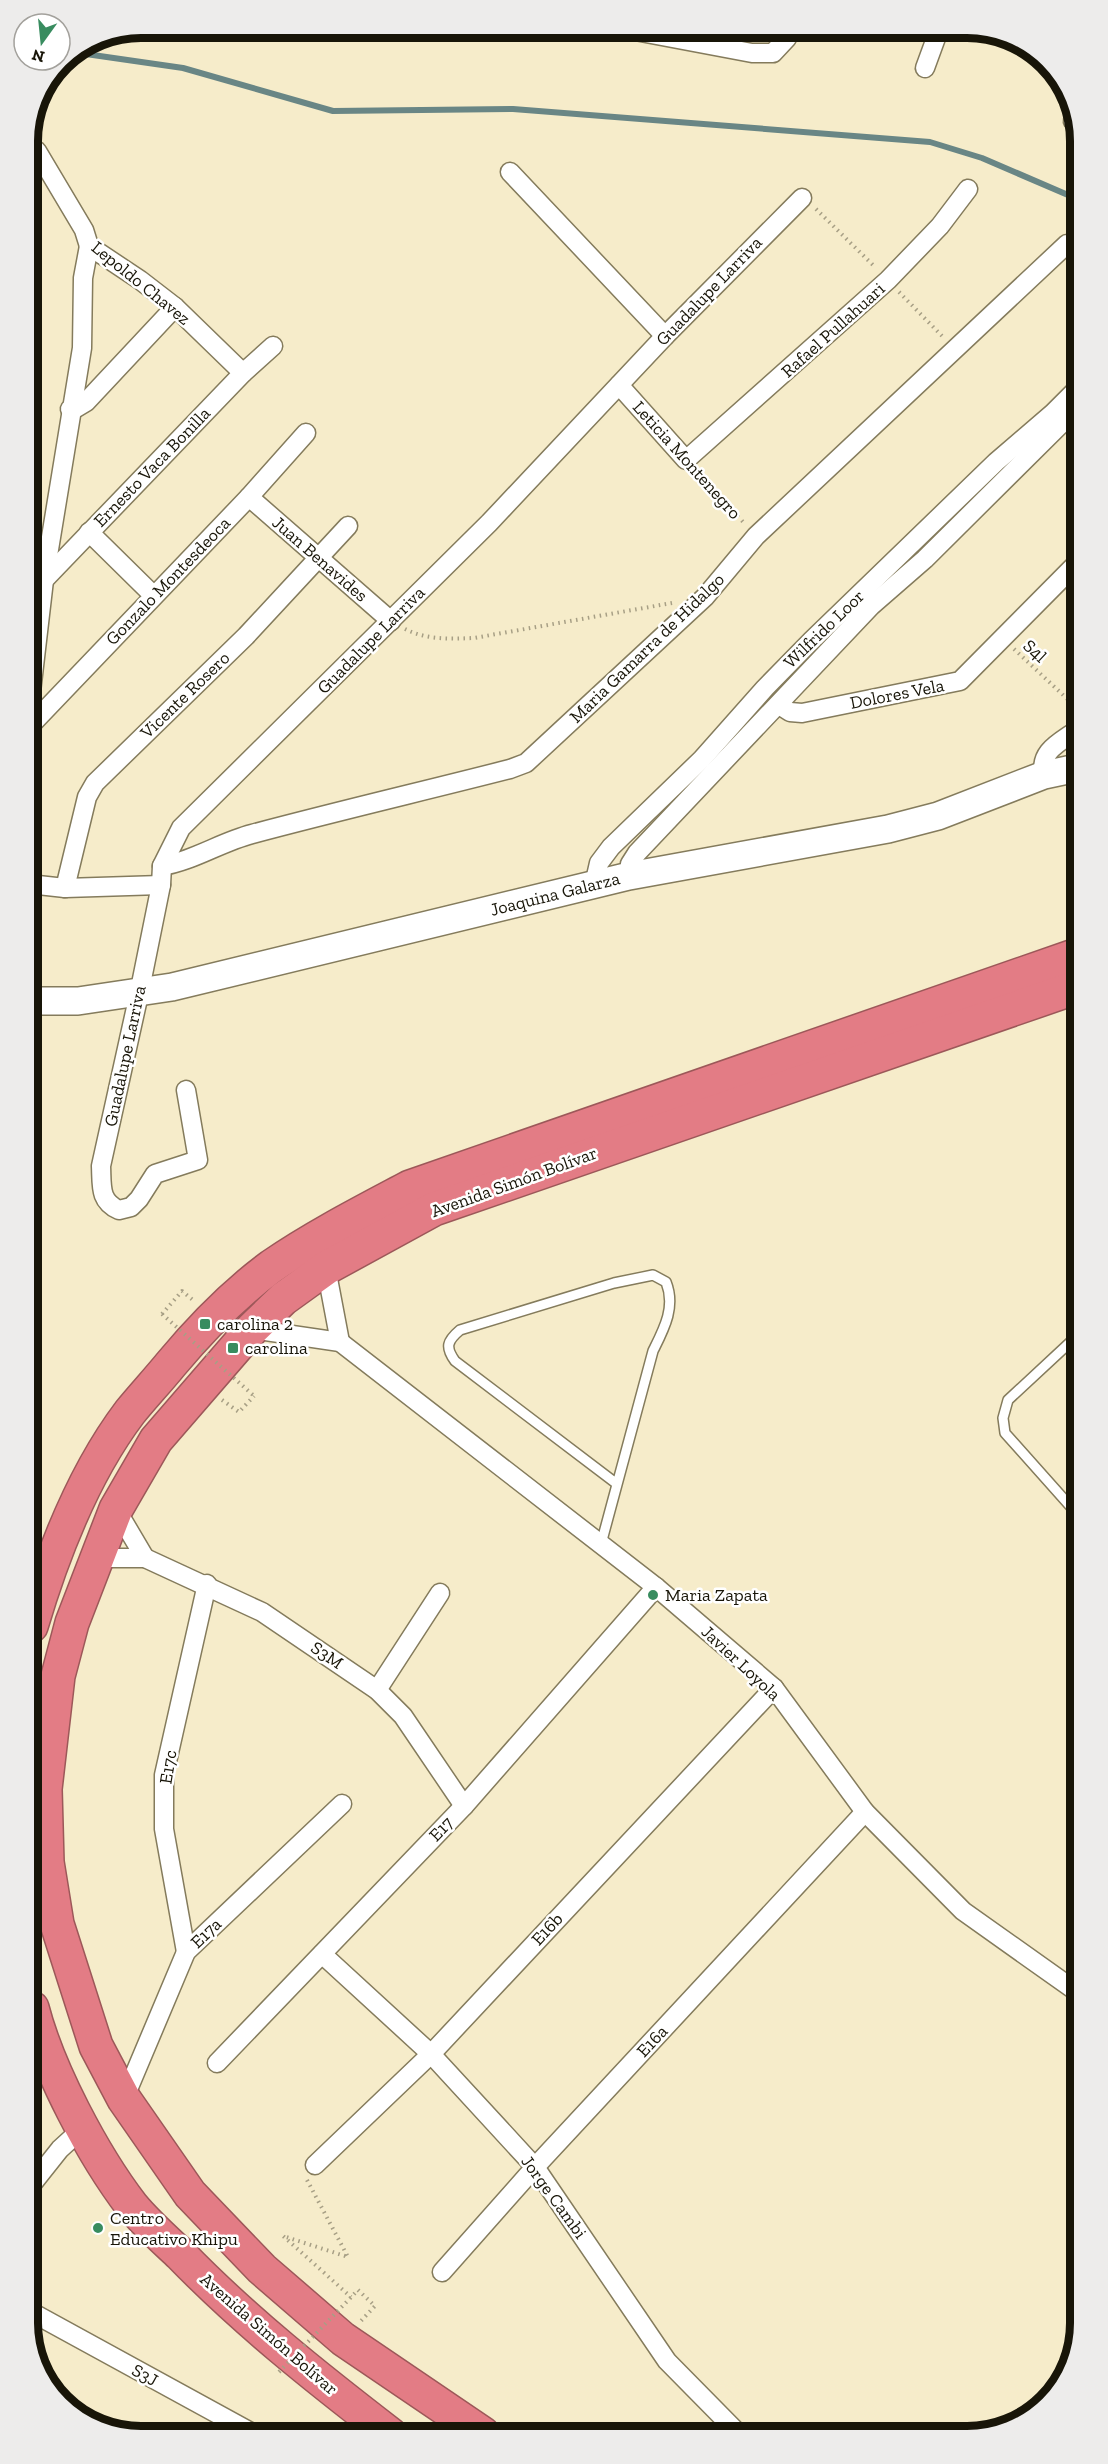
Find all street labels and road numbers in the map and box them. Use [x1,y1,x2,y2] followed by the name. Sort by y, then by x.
[651,232,767,350] street label: Guadalupe Larriva
[87,236,195,330] street label: Lepoldo Chavez
[777,278,889,382] street label: Rafael Pullahuari
[628,396,746,524] street label: Leticia Montenegro
[89,402,215,532] street label: Ernesto Vaca Bonilla
[101,512,235,650] street label: Gonzalo Montesdeoca
[268,512,372,607] street label: Juan Benavides
[565,568,729,728] street label: Maria Gamarra de Hidalgo
[313,581,430,698] street label: Guadalupe Larriva
[779,585,869,673] street label: Wilfrido Loor
[1019,635,1051,667] street label: S4l
[135,647,234,744] street label: Vicente Rosero
[848,674,946,714] street label: Dolores Vela
[488,867,622,921] street label: Joaquina Galarza
[99,983,151,1128] street label: Guadalupe Larriva
[428,1142,600,1222] street label: Avenida Simón Bolívar
[697,1621,785,1706] street label: Javier Loyola
[307,1636,347,1674] street label: S3M
[154,1748,182,1786] street label: E17c
[424,1812,458,1846] street label: E17
[526,1908,568,1950] street label: E16b
[186,1913,226,1953] street label: E17a
[632,2020,672,2062] street label: E16a
[516,2151,592,2243] street label: Jorge Cambi
[196,2268,342,2400] street label: Avenida Simón Bolívar
[128,2359,162,2391] street label: S3J

